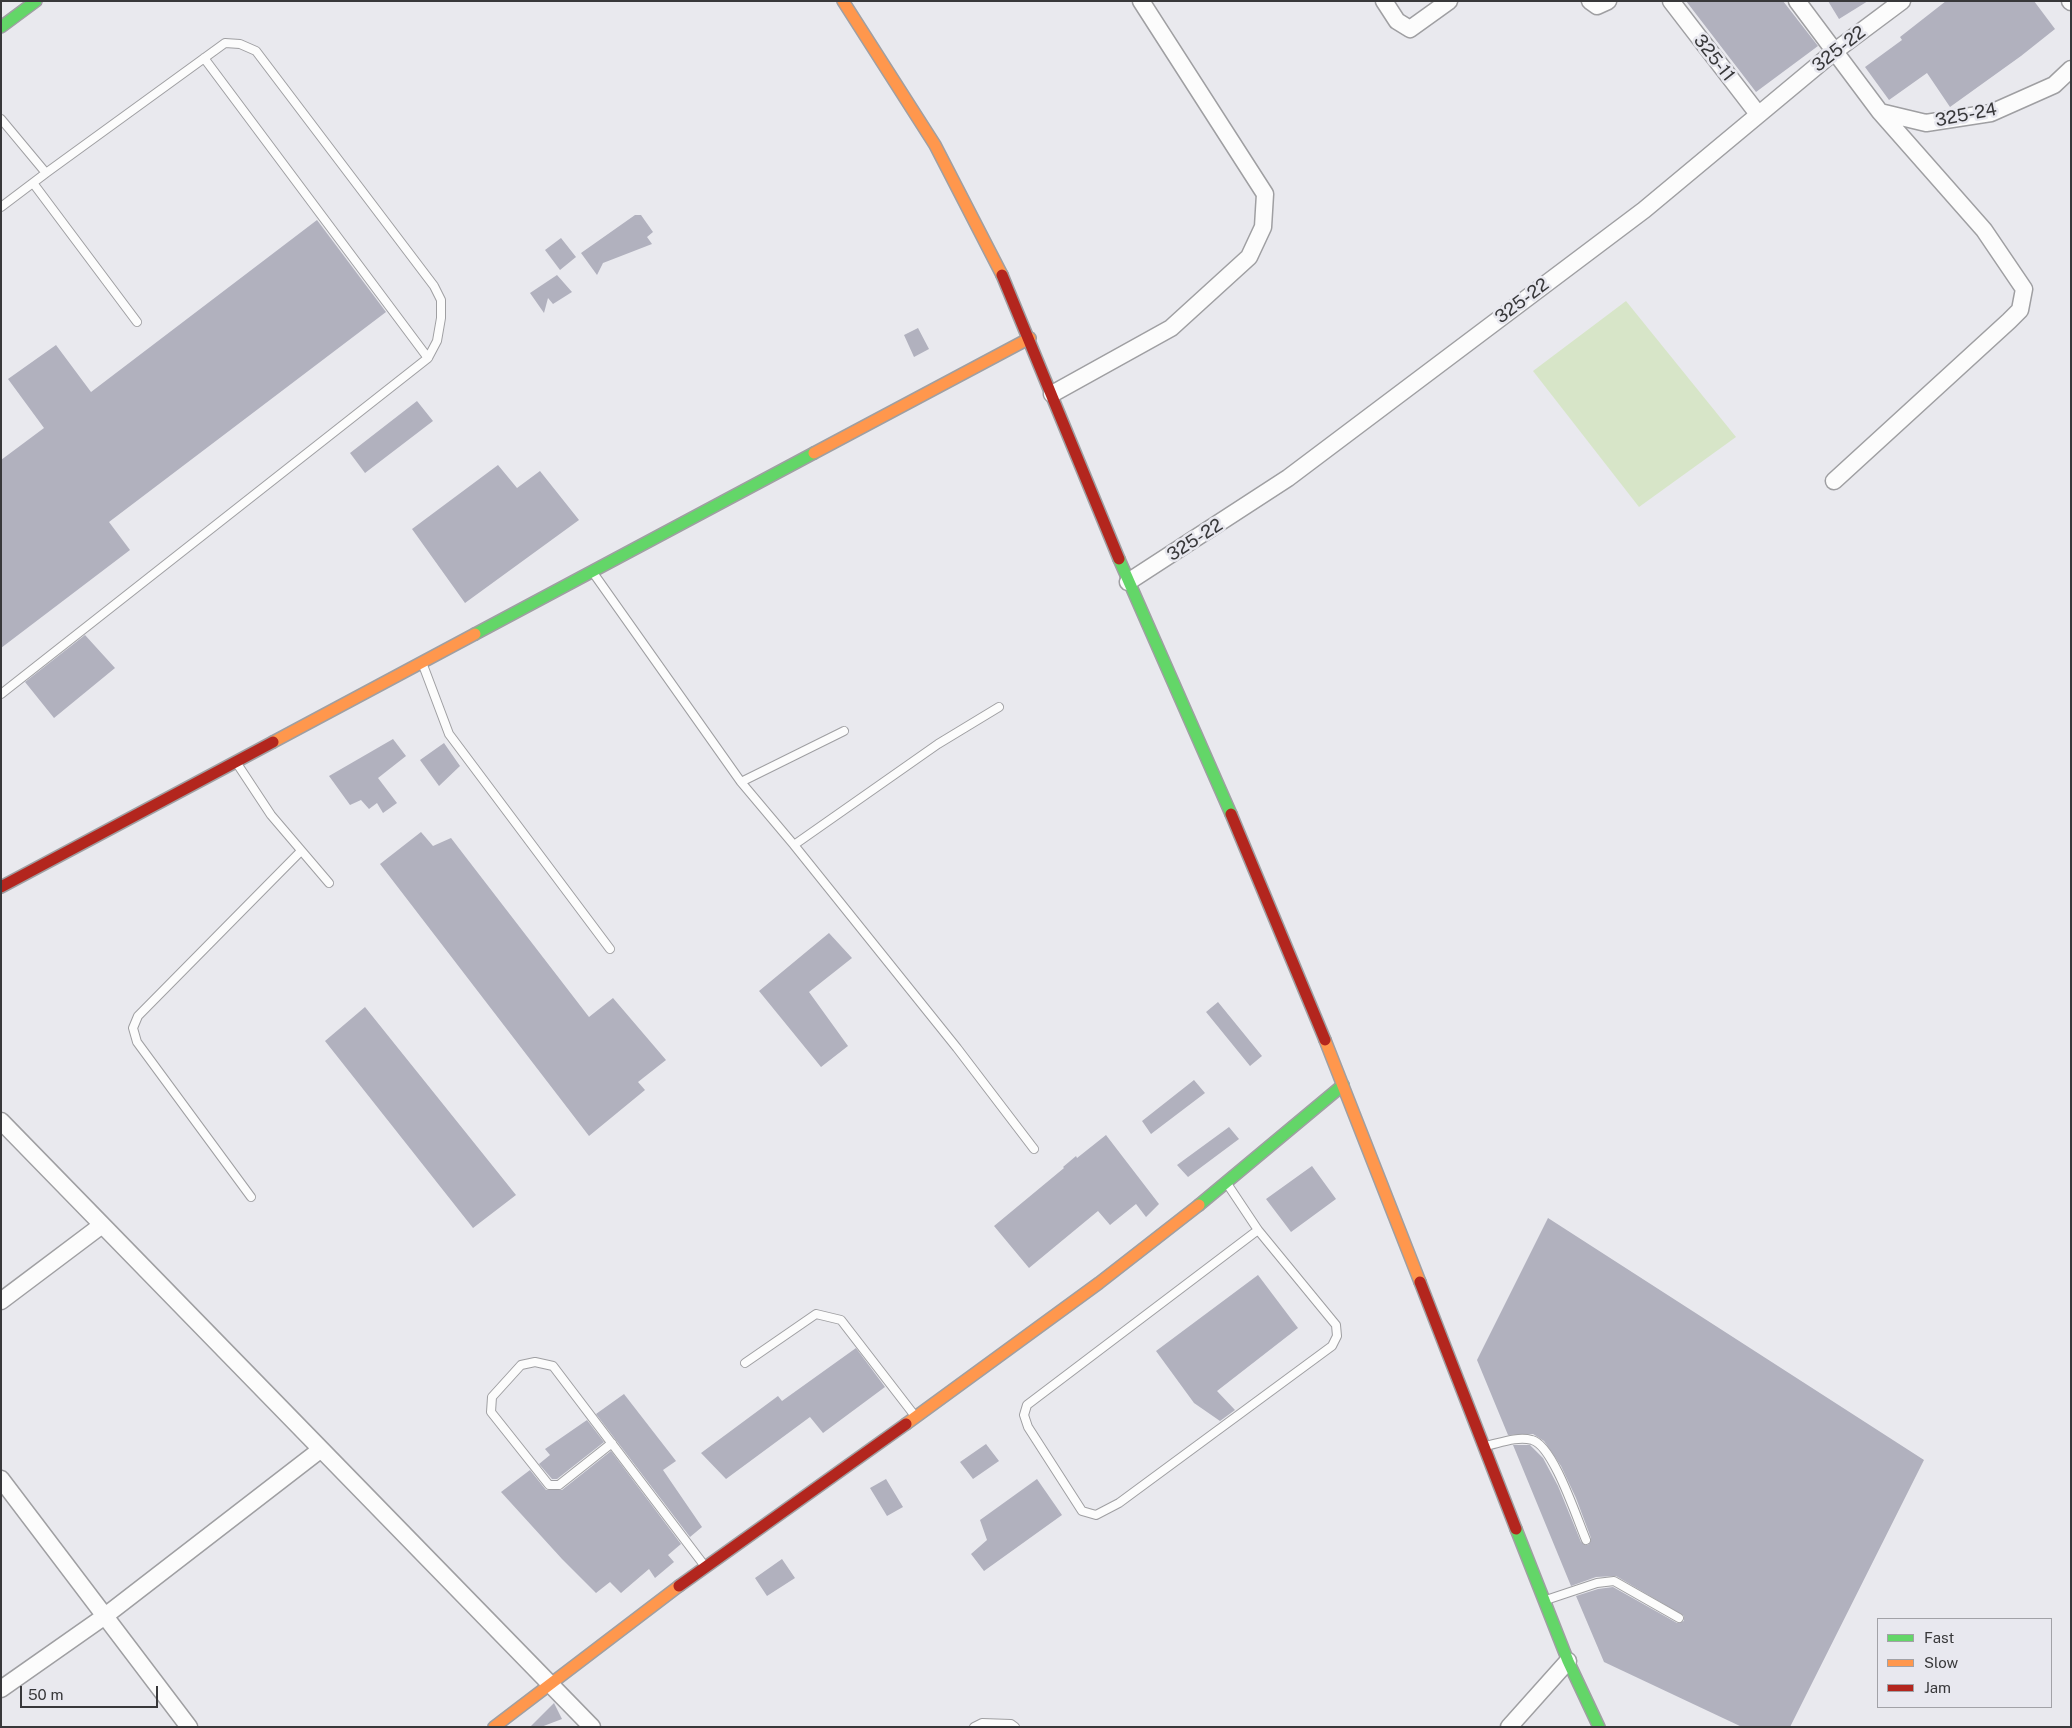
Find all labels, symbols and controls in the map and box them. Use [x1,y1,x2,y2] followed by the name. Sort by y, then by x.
[1808,21,1870,77] street label: 325-22
[1689,30,1739,86] street label: 325-11
[1933,98,1999,132] street label: 325-24
[1491,274,1553,328] street label: 325-22
[1163,514,1227,566] street label: 325-22
[1877,1618,2052,1708] legend
[1924,1629,1954,1646] text: Fast
[1924,1654,1958,1671] text: Slow
[22,1676,160,1708] scale bar
[1924,1679,1951,1696] text: Jam
[28,1686,63,1703] text: 50 m

